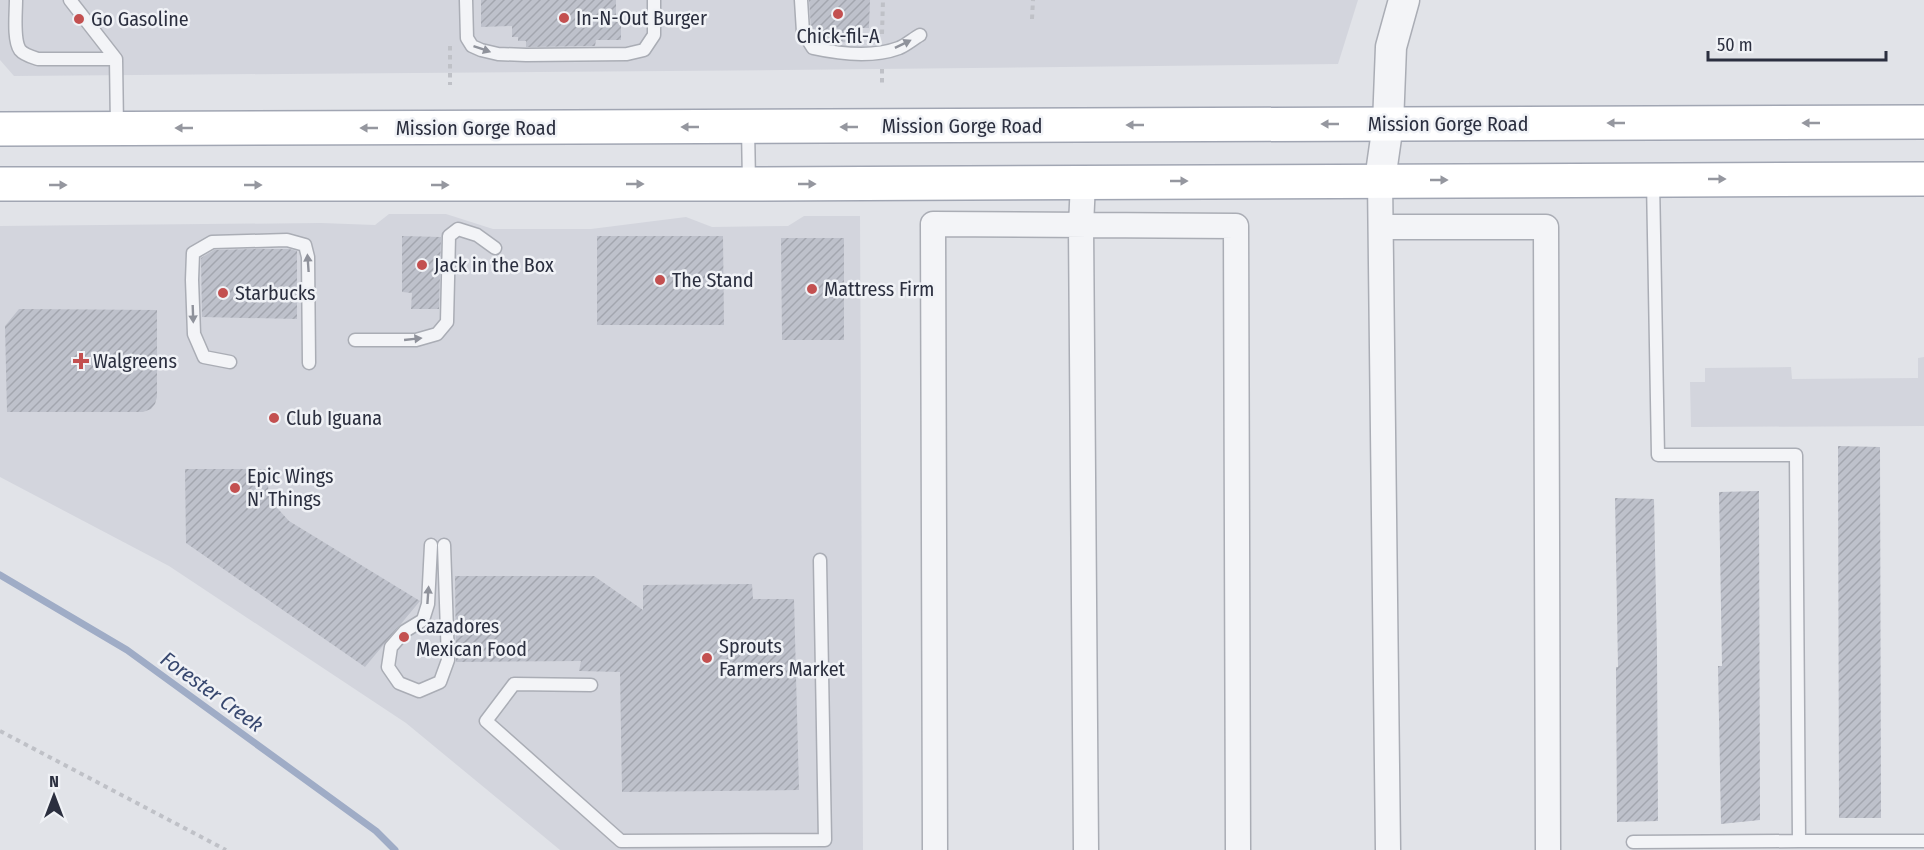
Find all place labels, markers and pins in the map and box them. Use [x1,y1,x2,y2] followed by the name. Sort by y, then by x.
[576,6,707,30] place label: In-N-Out Burger
[91,7,189,31] place label: Go Gasoline
[831,7,845,21] marker: Chick-fil-A
[557,11,571,25] marker: In-N-Out Burger
[72,12,86,26] marker: Go Gasoline
[796,24,880,48] place label: Chick-fil-A
[434,253,554,277] place label: Jack in the Box
[415,258,429,272] marker: Jack in the Box
[672,268,754,292] place label: The Stand
[653,273,667,287] marker: The Stand
[824,277,935,301] place label: Mattress Firm
[235,281,316,305] place label: Starbucks
[805,282,819,296] marker: Mattress Firm
[216,286,230,300] marker: Starbucks
[93,349,177,373] place label: Walgreens
[74,354,88,368] marker: Walgreens
[286,406,382,430] place label: Club Iguana
[267,411,281,425] marker: Club Iguana
[247,464,333,511] place label: Epic Wings N' Things
[228,481,242,495] marker: Epic Wings N' Things
[416,614,527,661] place label: Cazadores Mexican Food
[397,630,411,644] marker: Cazadores Mexican Food
[719,634,846,681] place label: Sprouts Farmers Market
[700,651,714,665] marker: Sprouts Farmers Market

